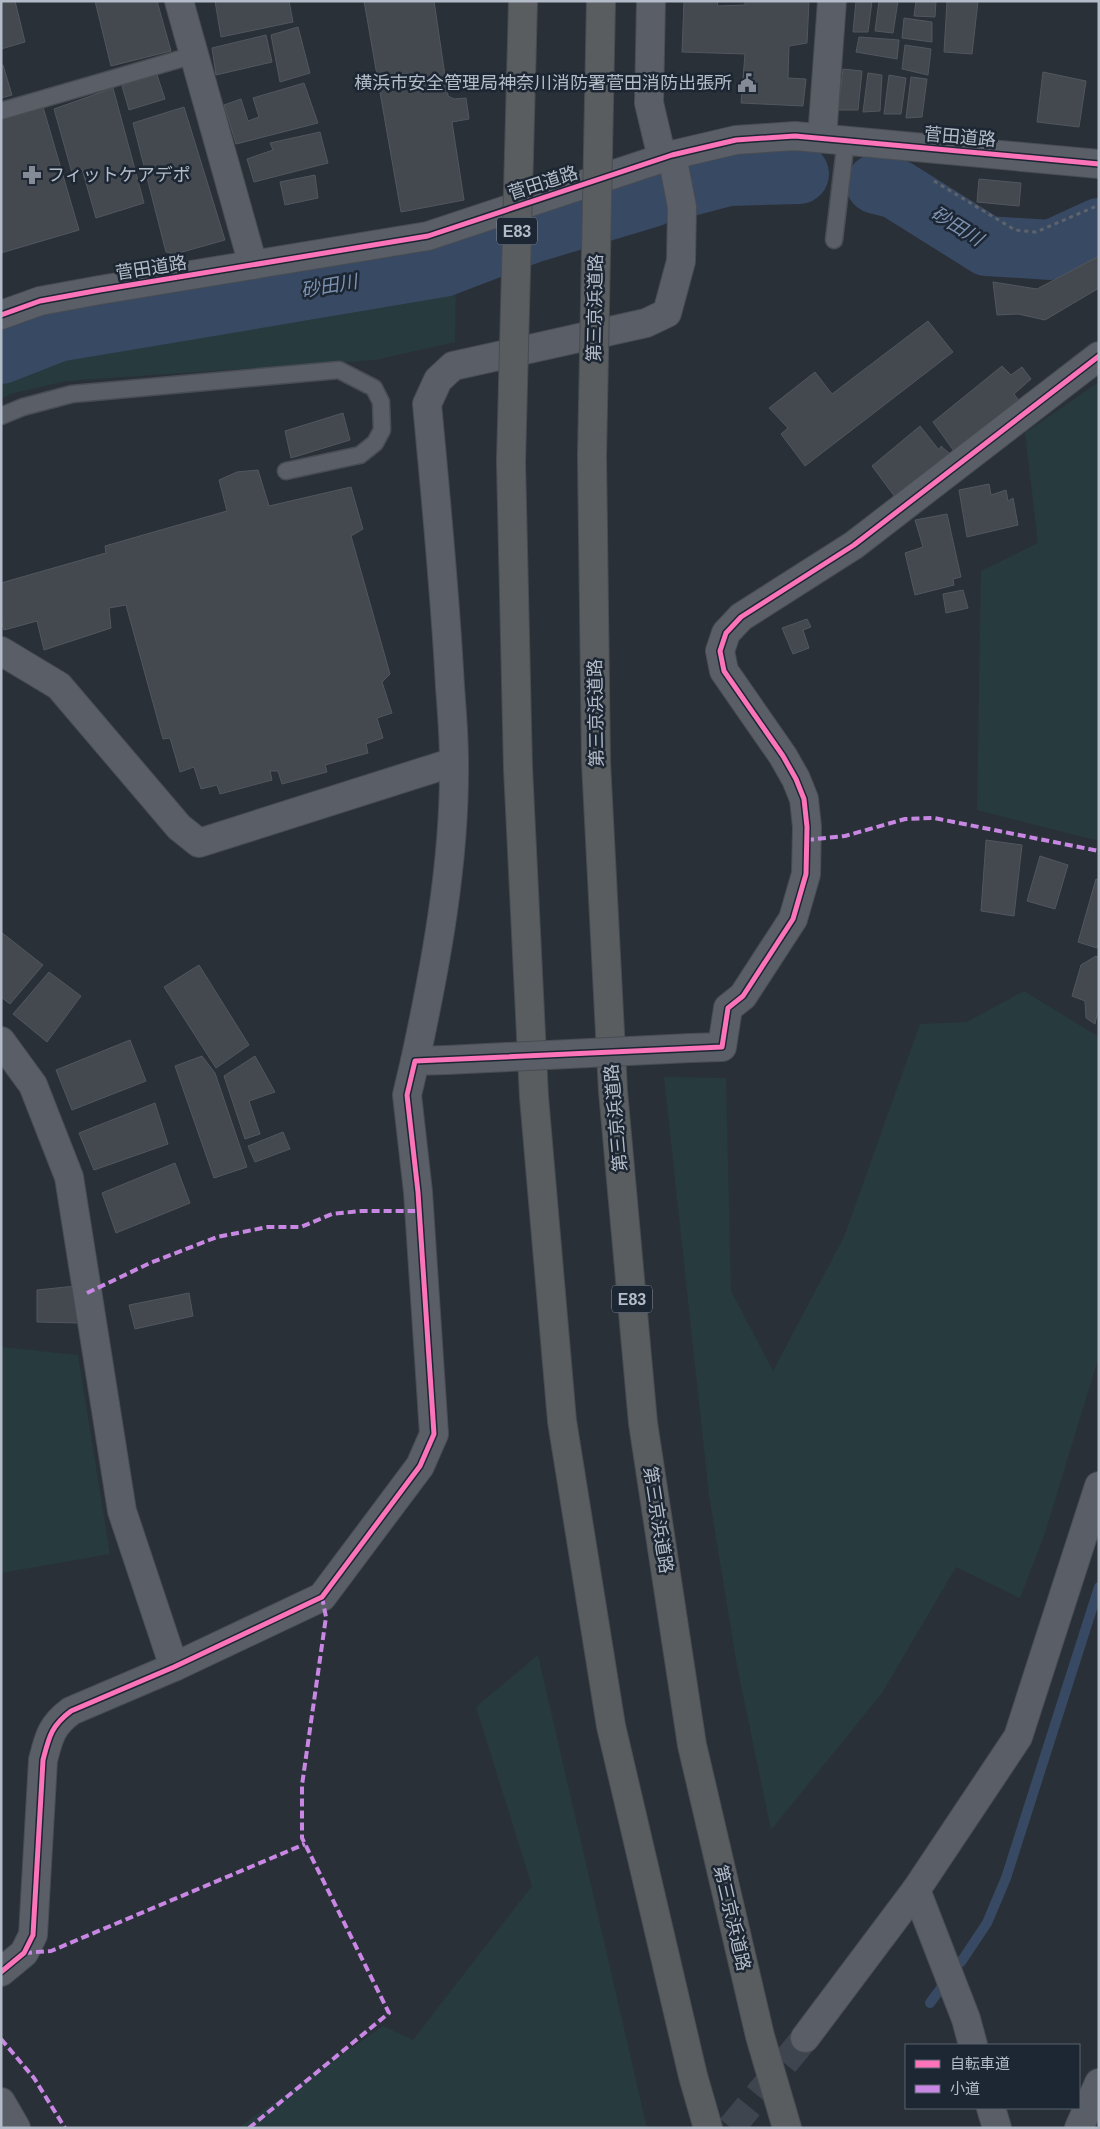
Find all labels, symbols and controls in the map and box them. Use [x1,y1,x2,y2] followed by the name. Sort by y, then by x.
[736,72,758,94] public building icon: 横浜市安全管理局神奈川消防署菅田消防出張所
[354,73,732,93] place label: 横浜市安全管理局神奈川消防署菅田消防出張所
[923,124,997,150] street label: 菅田道路
[506,162,580,204] street label: 菅田道路
[21,164,43,186] pharmacy icon: フィットケアデポ
[47,165,191,185] place label: フィットケアデポ
[927,202,988,251] water label: 砂田川
[497,218,537,245] road number: E83
[114,252,188,284] street label: 菅田道路
[584,254,606,362] street label: 第三京浜道路
[299,270,361,301] water label: 砂田川
[585,659,607,767] street label: 第三京浜道路
[601,1063,631,1173] street label: 第三京浜道路
[612,1286,652,1312] road number: E83
[640,1465,676,1575] street label: 第三京浜道路
[710,1863,754,1973] street label: 第三京浜道路
[905,2044,1080,2109] legend
[950,2055,1010,2072] text: 自転車道
[950,2080,980,2097] text: 小道

